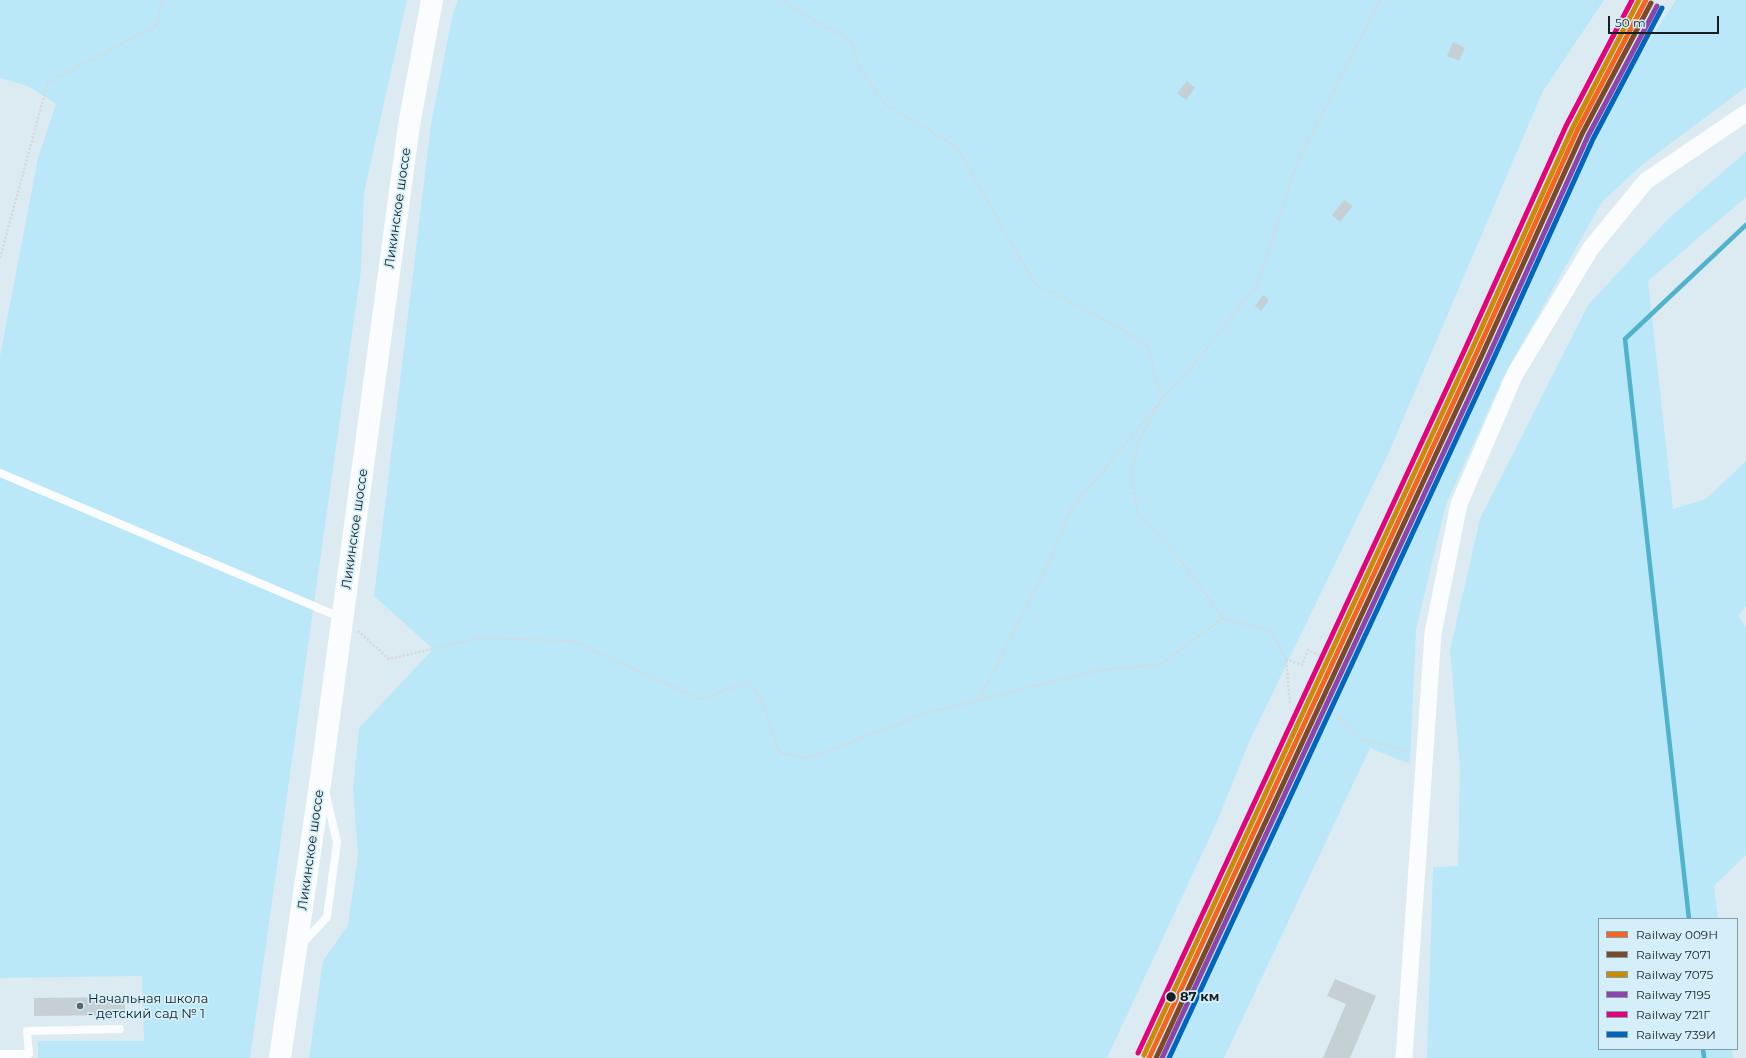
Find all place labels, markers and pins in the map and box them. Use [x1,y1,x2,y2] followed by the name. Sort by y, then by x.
[1180,989,1219,1005] place label: 87 км
[1164,990,1178,1004] marker: 87 км
[88,991,208,1022] place label: Начальная школа - детский сад № 1
[75,1001,85,1011] marker: Начальная школа - детский сад № 1

